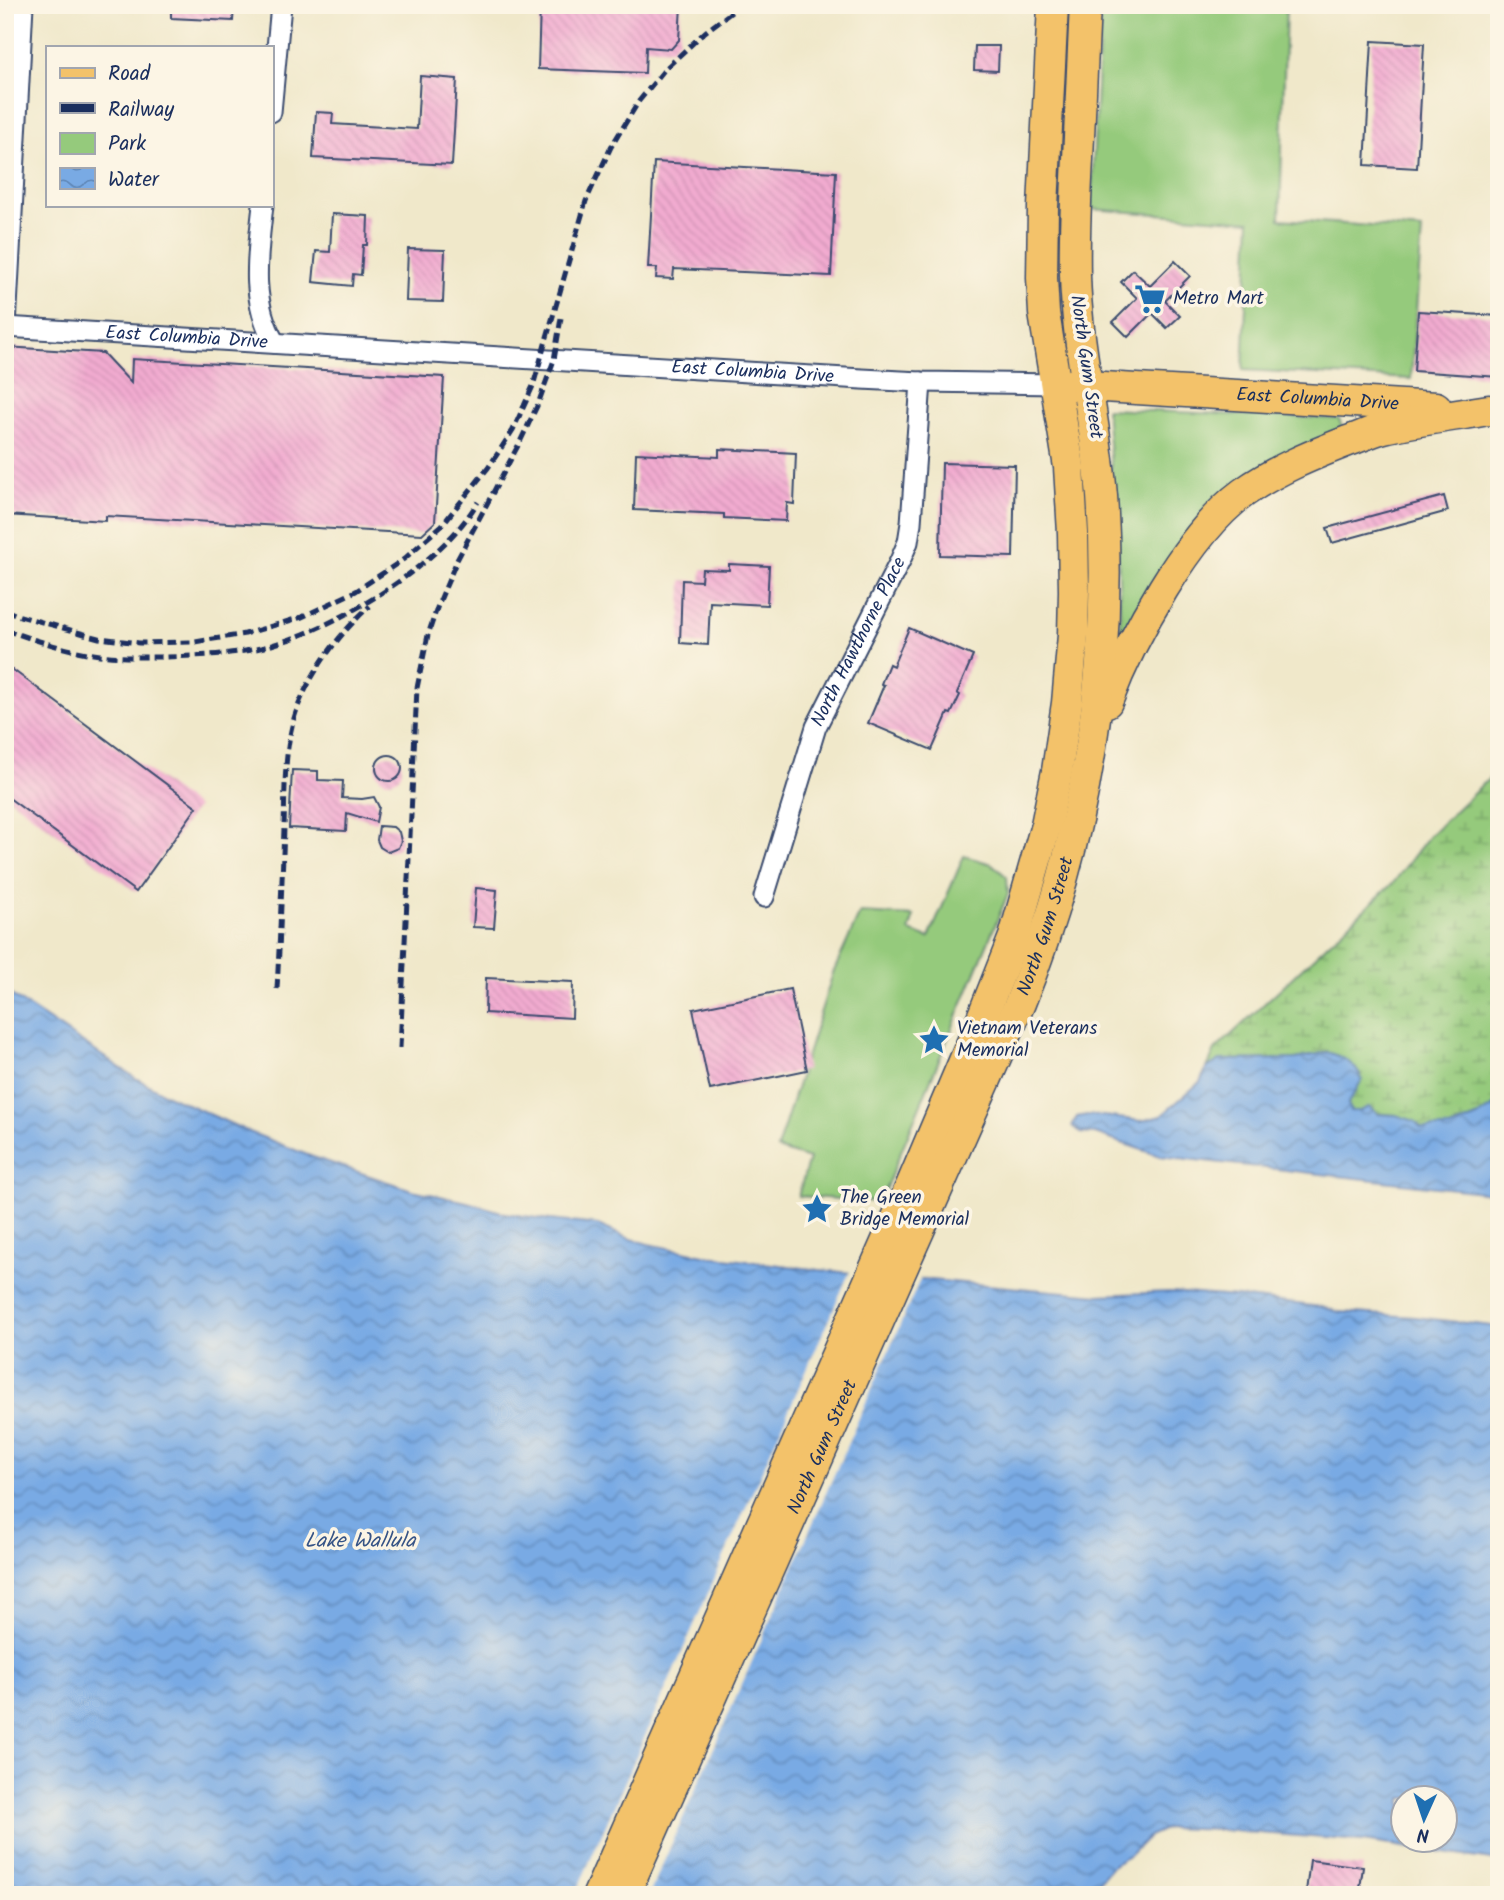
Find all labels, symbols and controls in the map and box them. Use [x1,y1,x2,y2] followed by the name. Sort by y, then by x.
[46,46,273,206] legend
[108,58,151,91] text: Road
[108,94,174,127] text: Railway
[108,128,146,161] text: Park
[108,164,160,197] text: Water
[1133,282,1167,316] supermarket icon: Metro Mart
[1173,284,1265,314] place label: Metro Mart
[1061,293,1111,441] street label: North Gum Street
[105,318,269,358] street label: East Columbia Drive
[670,352,835,392] street label: East Columbia Drive
[1235,380,1400,420] street label: East Columbia Drive
[803,551,915,732] street label: North Hawthorne Place
[1009,853,1083,1000] street label: North Gum Street
[957,1014,1097,1066] place label: Vietnam Veterans Memorial
[917,1023,951,1057] place icon: Vietnam Veterans Memorial
[840,1183,970,1235] place label: The Green Bridge Memorial
[800,1192,834,1226] place icon: The Green Bridge Memorial
[780,1374,866,1519] street label: North Gum Street
[305,1525,416,1558] water label: Lake Wallula
[1388,1784,1458,1854] north arrow
[1416,1819,1430,1849] text: N

